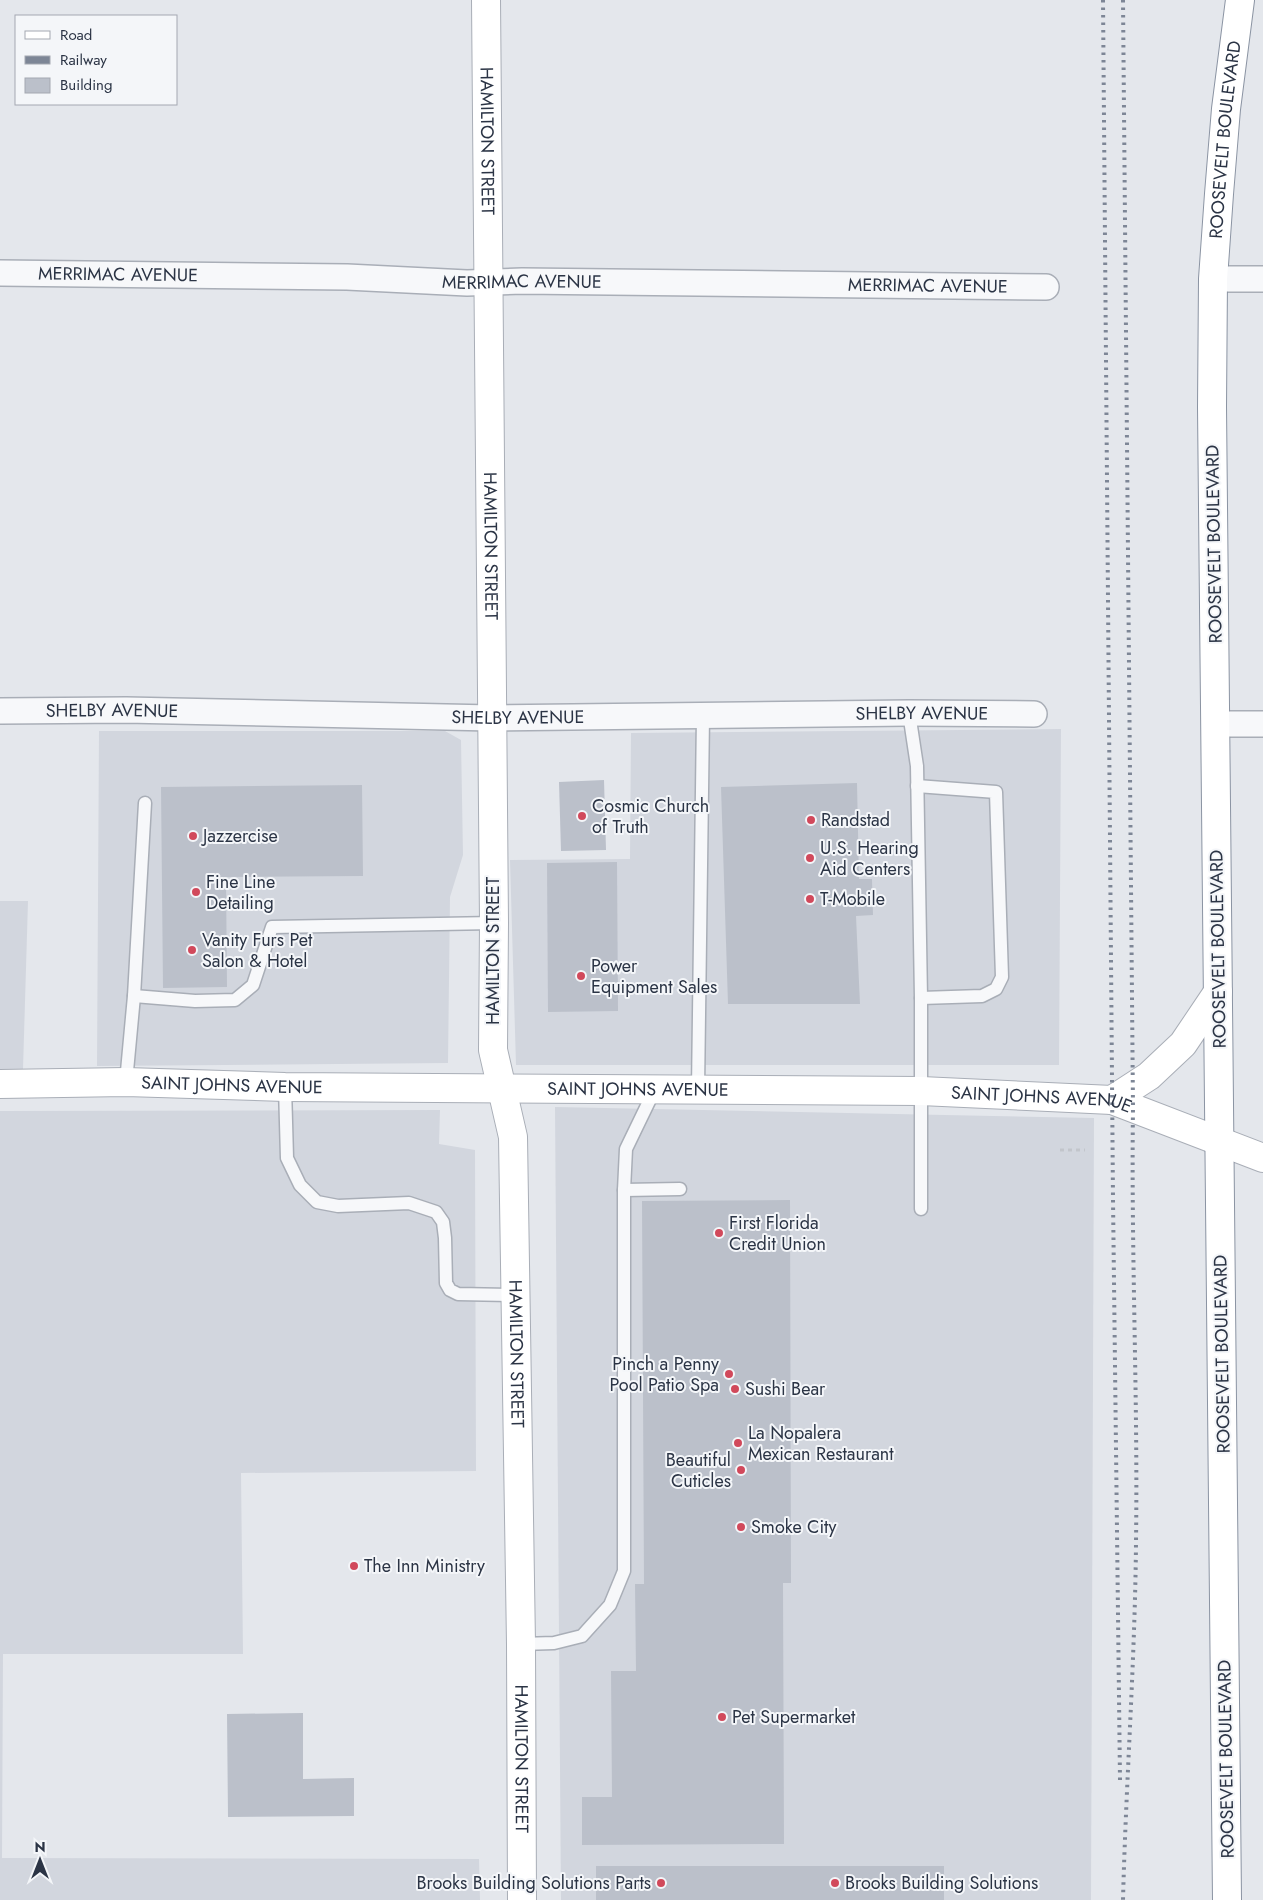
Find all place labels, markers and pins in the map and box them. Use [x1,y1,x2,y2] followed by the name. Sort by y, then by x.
[592,793,709,840] place label: Cosmic Church of Truth
[821,807,890,833] place label: Randstad
[576,810,588,822] marker: Cosmic Church of Truth
[805,814,817,826] marker: Randstad
[201,823,278,849] place label: Jazzercise
[187,830,199,842] marker: Jazzercise
[820,835,919,882] place label: U.S. Hearing Aid Centers
[804,852,816,864] marker: U.S. Hearing Aid Centers
[206,869,275,916] place label: Fine Line Detailing
[190,886,202,898] marker: Fine Line Detailing
[820,886,885,912] place label: T-Mobile
[804,893,816,905] marker: T-Mobile
[202,927,313,974] place label: Vanity Furs Pet Salon & Hotel
[186,944,198,956] marker: Vanity Furs Pet Salon & Hotel
[591,953,717,1000] place label: Power Equipment Sales
[575,970,587,982] marker: Power Equipment Sales
[729,1210,826,1257] place label: First Florida Credit Union
[713,1227,725,1239] marker: First Florida Credit Union
[609,1351,719,1398] place label: Pinch a Penny Pool Patio Spa
[723,1368,735,1380] marker: Pinch a Penny Pool Patio Spa
[745,1376,826,1402] place label: Sushi Bear
[729,1383,741,1395] marker: Sushi Bear
[748,1420,894,1467] place label: La Nopalera Mexican Restaurant
[732,1437,744,1449] marker: La Nopalera Mexican Restaurant
[666,1447,731,1494] place label: Beautiful Cuticles
[735,1464,747,1476] marker: Beautiful Cuticles
[751,1514,836,1540] place label: Smoke City
[735,1521,747,1533] marker: Smoke City
[364,1553,485,1579] place label: The Inn Ministry
[348,1560,360,1572] marker: The Inn Ministry
[732,1704,856,1730] place label: Pet Supermarket
[716,1711,728,1723] marker: Pet Supermarket
[417,1870,651,1896] place label: Brooks Building Solutions Parts
[845,1870,1038,1896] place label: Brooks Building Solutions
[655,1877,667,1889] marker: Brooks Building Solutions Parts
[829,1877,841,1889] marker: Brooks Building Solutions

